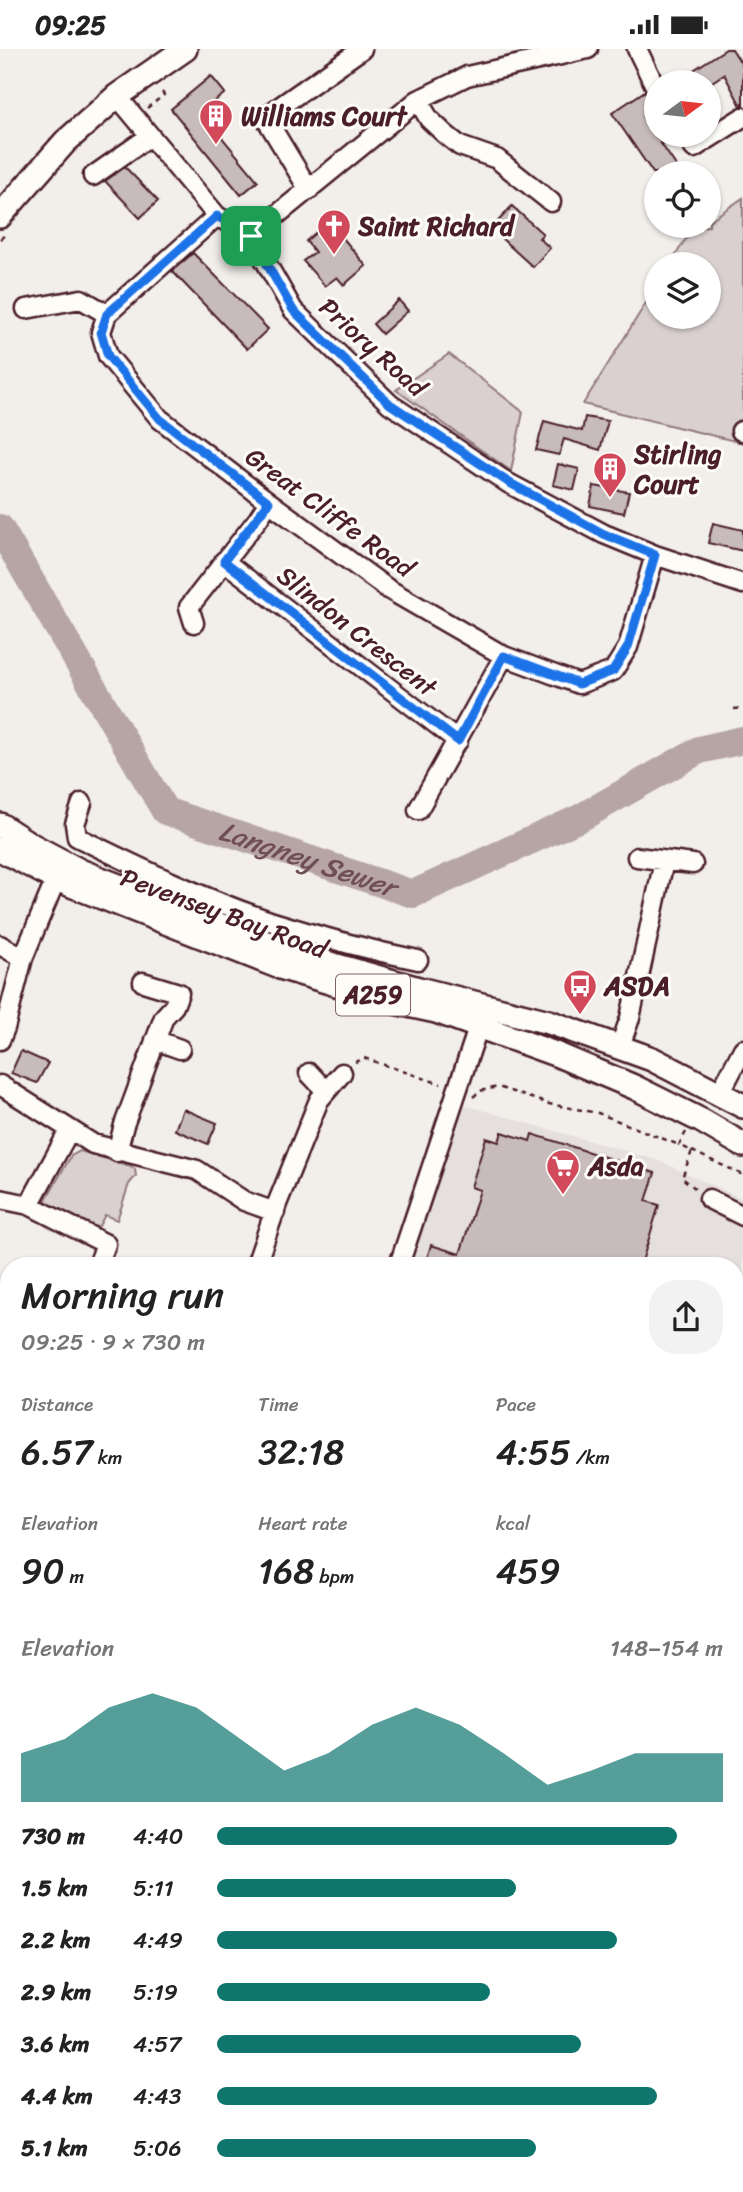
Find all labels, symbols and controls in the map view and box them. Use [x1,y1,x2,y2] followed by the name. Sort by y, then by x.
[35,2,106,48] text: 09:25
[644,70,721,147] north arrow
[644,70,721,329] map controls
[241,93,408,139] place label: Williams Court
[197,97,235,146] building icon: Williams Court
[644,161,721,238] button: locate
[357,203,516,249] place label: Saint Richard
[221,206,281,266] pin
[315,207,353,256] church icon: Saint Richard
[232,217,270,255] icon: arrive
[644,252,721,329] button: layers
[308,285,440,410] street label: Priory Road
[633,431,721,507] place label: Stirling Court
[235,434,427,591] street label: Great Cliffe Road
[591,450,629,499] building icon: Stirling Court
[267,553,449,710] street label: Slindon Crescent
[212,807,407,913] water label: Langney Sewer
[114,854,336,973] street label: Pevensey Bay Road
[603,963,670,1009] place label: ASDA
[561,967,599,1016] bus stop icon: ASDA
[336,975,410,1015] road number: A259
[587,1143,644,1189] place label: Asda
[544,1147,582,1196] supermarket icon: Asda
[21,1262,224,1329] text: Morning run
[649,1280,723,1354] button: share
[21,1322,205,1363] text: 09:25 · 9 × 730 m
[21,1388,93,1421] text: Distance
[258,1388,299,1421] text: Time
[496,1388,536,1421] text: Pace
[21,1421,93,1483] text: 6.57
[258,1421,344,1483] text: 32:18
[496,1421,571,1483] text: 4:55
[93,1441,122,1474] text: km
[571,1441,610,1474] text: /km
[21,1507,98,1540] text: Elevation
[258,1507,348,1540] text: Heart rate
[496,1507,530,1540] text: kcal
[21,1540,65,1602] text: 90
[258,1540,314,1602] text: 168
[496,1540,560,1602] text: 459
[65,1560,84,1593] text: m
[314,1560,354,1593] text: bpm
[21,1628,114,1669] text: Elevation
[610,1628,723,1669] text: 148–154 m
[21,1816,85,1857] text: 730 m
[133,1816,183,1857] text: 4:40
[21,1868,88,1909] text: 1.5 km
[133,1868,174,1909] text: 5:11
[21,1920,90,1961] text: 2.2 km
[133,1920,183,1961] text: 4:49
[21,1972,91,2013] text: 2.9 km
[133,1972,178,2013] text: 5:19
[21,2024,90,2065] text: 3.6 km
[133,2024,182,2065] text: 4:57
[21,2076,93,2117] text: 4.4 km
[133,2076,181,2117] text: 4:43
[21,2128,88,2169] text: 5.1 km
[133,2128,182,2169] text: 5:06

